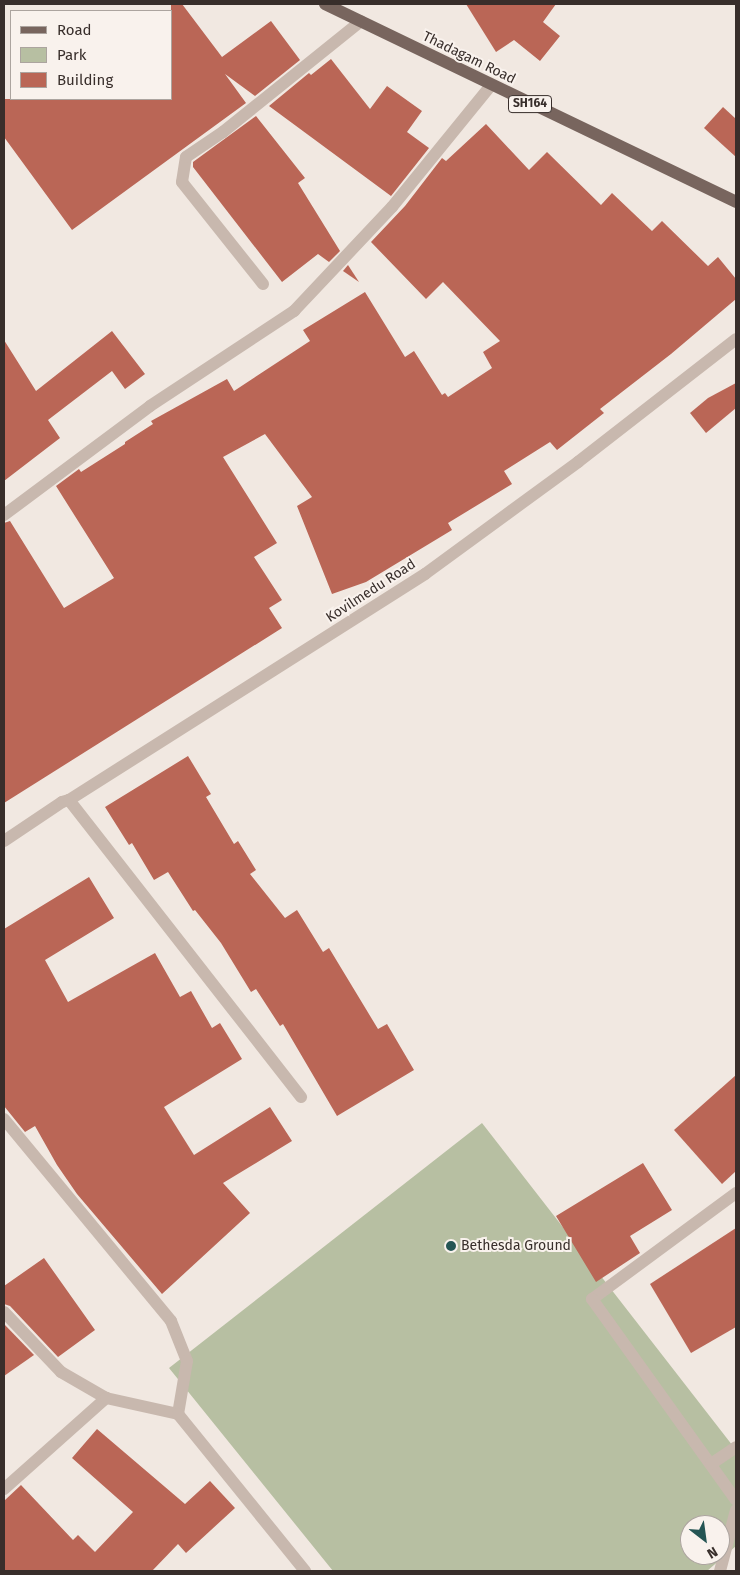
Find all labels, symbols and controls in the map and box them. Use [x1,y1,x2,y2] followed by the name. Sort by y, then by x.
[10,10,172,100] legend
[57,21,92,39] text: Road
[420,28,518,88] street label: Thadagam Road
[57,46,87,64] text: Park
[57,71,113,89] text: Building
[508,95,552,114] road number: SH164
[323,556,419,626] street label: Kovilmedu Road
[461,1238,571,1254] place label: Bethesda Ground
[445,1240,457,1252] marker: Bethesda Ground
[680,1515,730,1565] north arrow
[704,1543,721,1562] text: N

